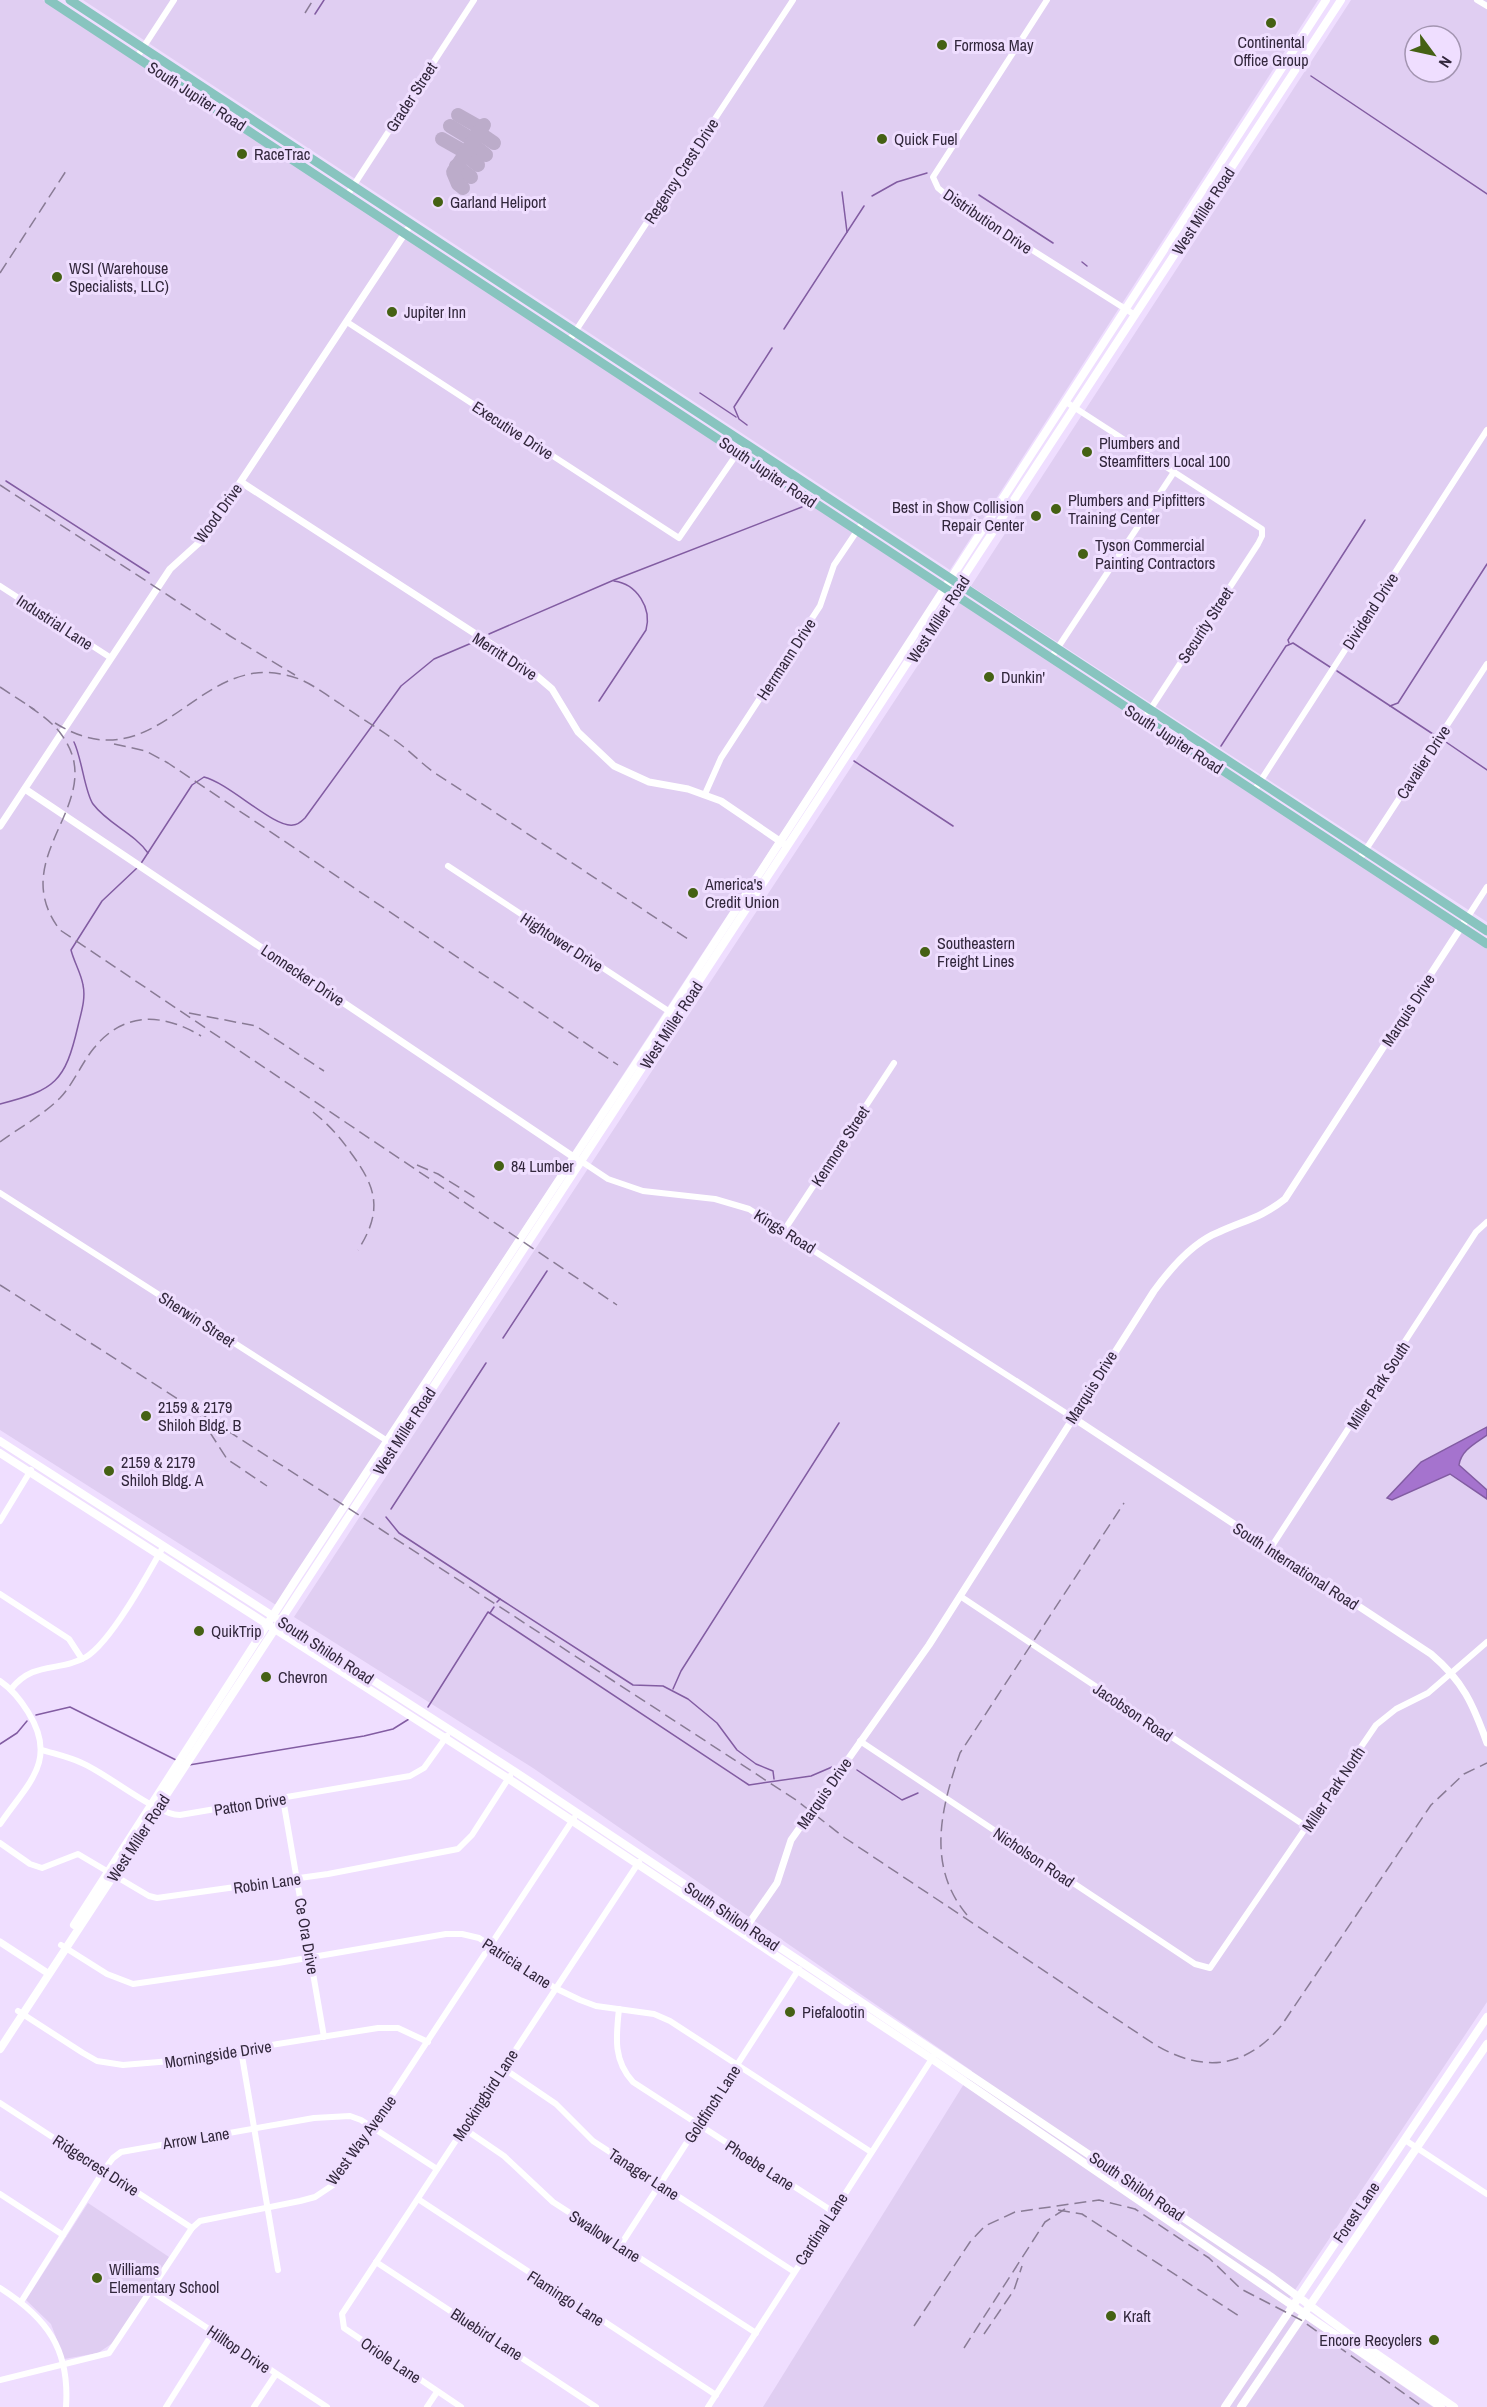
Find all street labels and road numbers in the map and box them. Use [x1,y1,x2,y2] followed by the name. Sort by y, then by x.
[144,56,250,136] street label: South Jupiter Road
[380,57,442,136] street label: Grader Street
[639,114,723,228] street label: Regency Crest Drive
[1166,163,1240,259] street label: West Miller Road
[939,183,1037,259] street label: Distribution Drive
[468,396,558,464] street label: Executive Drive
[715,431,821,513] street label: South Jupiter Road
[189,479,247,547] street label: Wood Drive
[1337,568,1403,654] street label: Dividend Drive
[901,571,975,667] street label: West Miller Road
[1172,582,1238,667] street label: Security Street
[13,589,97,655] street label: Industrial Lane
[751,614,821,704] street label: Herrmann Drive
[468,627,542,685] street label: Merritt Drive
[1121,699,1227,779] street label: South Jupiter Road
[1391,721,1455,803] street label: Cavalier Drive
[516,907,608,977] street label: Hightower Drive
[257,939,349,1011] street label: Lonnecker Drive
[1376,969,1440,1051] street label: Marquis Drive
[634,977,708,1073] street label: West Miller Road
[806,1101,874,1191] street label: Kenmore Street
[750,1204,820,1258] street label: Kings Road
[155,1286,240,1352] street label: Sherwin Street
[1341,1337,1415,1433] street label: Miller Park South
[1060,1346,1122,1428] street label: Marquis Drive
[367,1383,441,1479] street label: West Miller Road
[1229,1517,1363,1615] street label: South International Road
[274,1611,378,1689] street label: South Shiloh Road
[1089,1677,1177,1747] street label: Jacobson Road
[1296,1742,1370,1836] street label: Miller Park North
[791,1753,857,1833] street label: Marquis Drive
[212,1787,288,1821] street label: Patton Drive
[101,1790,175,1886] street label: West Miller Road
[989,1822,1079,1892] street label: Nicholson Road
[232,1867,302,1899] street label: Robin Lane
[680,1876,784,1956] street label: South Shiloh Road
[289,1896,325,1976] street label: Ce Ora Drive
[478,1933,556,1993] street label: Patricia Lane
[163,2035,273,2073] street label: Morningside Drive
[447,2045,523,2145] street label: Mockingbird Lane
[679,2061,745,2147] street label: Goldfinch Lane
[321,2091,401,2189] street label: West Way Avenue
[160,2122,231,2154] street label: Arrow Lane
[49,2129,143,2201] street label: Ridgecrest Drive
[721,2135,799,2195] street label: Phoebe Lane
[604,2143,684,2205] street label: Tanager Lane
[1085,2146,1189,2226] street label: South Shiloh Road
[1327,2177,1385,2247] street label: Forest Lane
[789,2188,853,2270] street label: Cardinal Lane
[565,2205,645,2267] street label: Swallow Lane
[523,2265,609,2331] street label: Flamingo Lane
[447,2303,527,2365] street label: Bluebird Lane
[203,2320,275,2378] street label: Hilltop Drive
[356,2332,426,2388] street label: Oriole Lane

